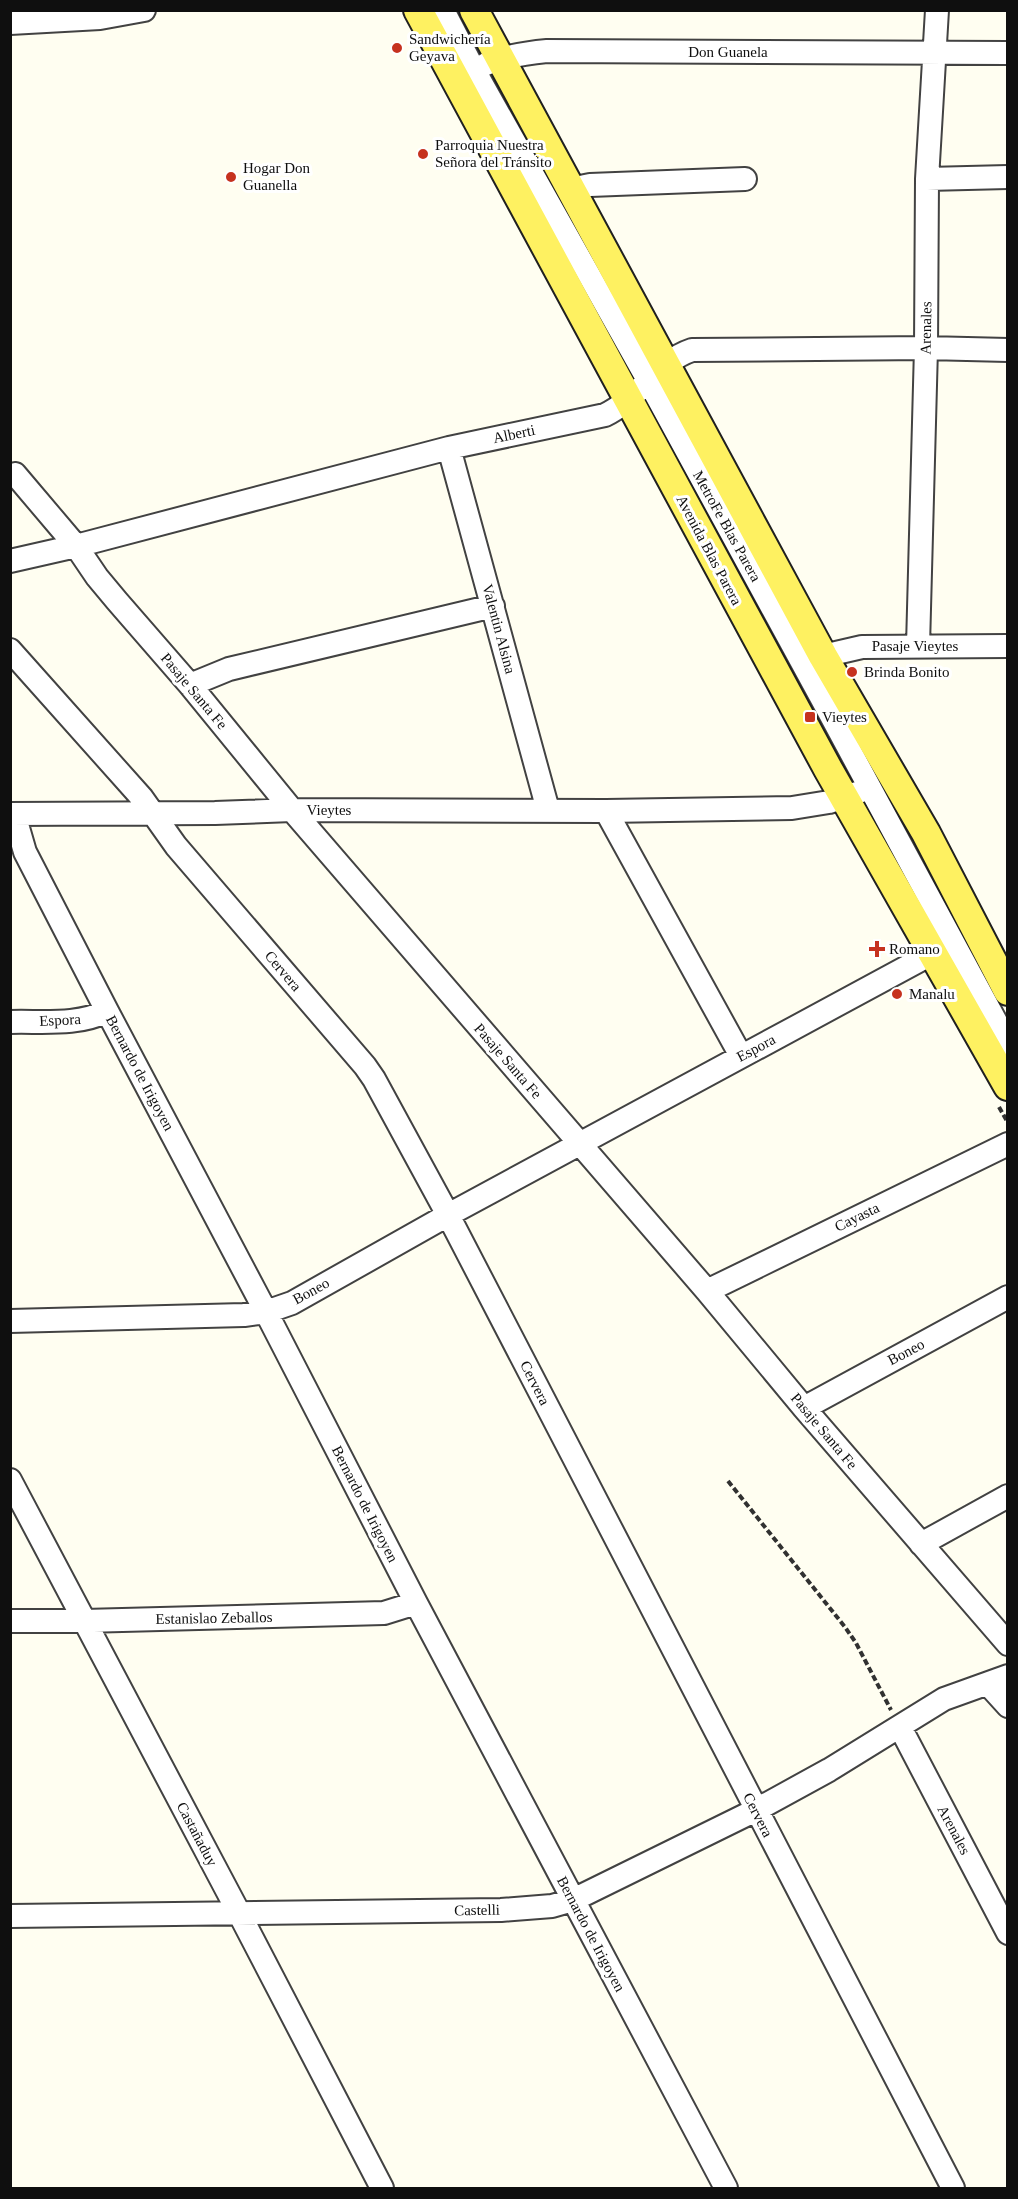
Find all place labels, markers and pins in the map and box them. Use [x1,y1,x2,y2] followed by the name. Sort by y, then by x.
[409,31,491,64] place label: Sandwichería Geyava
[390,41,404,55] marker: Sandwichería Geyava
[435,137,552,170] place label: Parroquia Nuestra Señora del Tránsito
[416,147,430,161] marker: Parroquia Nuestra Señora del Tránsito
[243,160,311,193] place label: Hogar Don Guanella
[224,170,238,184] marker: Hogar Don Guanella
[864,664,949,680] place label: Brinda Bonito
[845,665,859,679] marker: Brinda Bonito
[822,709,867,725] place label: Vieytes
[803,710,817,724] marker: Vieytes
[889,941,940,957] place label: Romano
[870,942,884,956] marker: Romano
[909,986,955,1002] place label: Manalu
[890,987,904,1001] marker: Manalu

